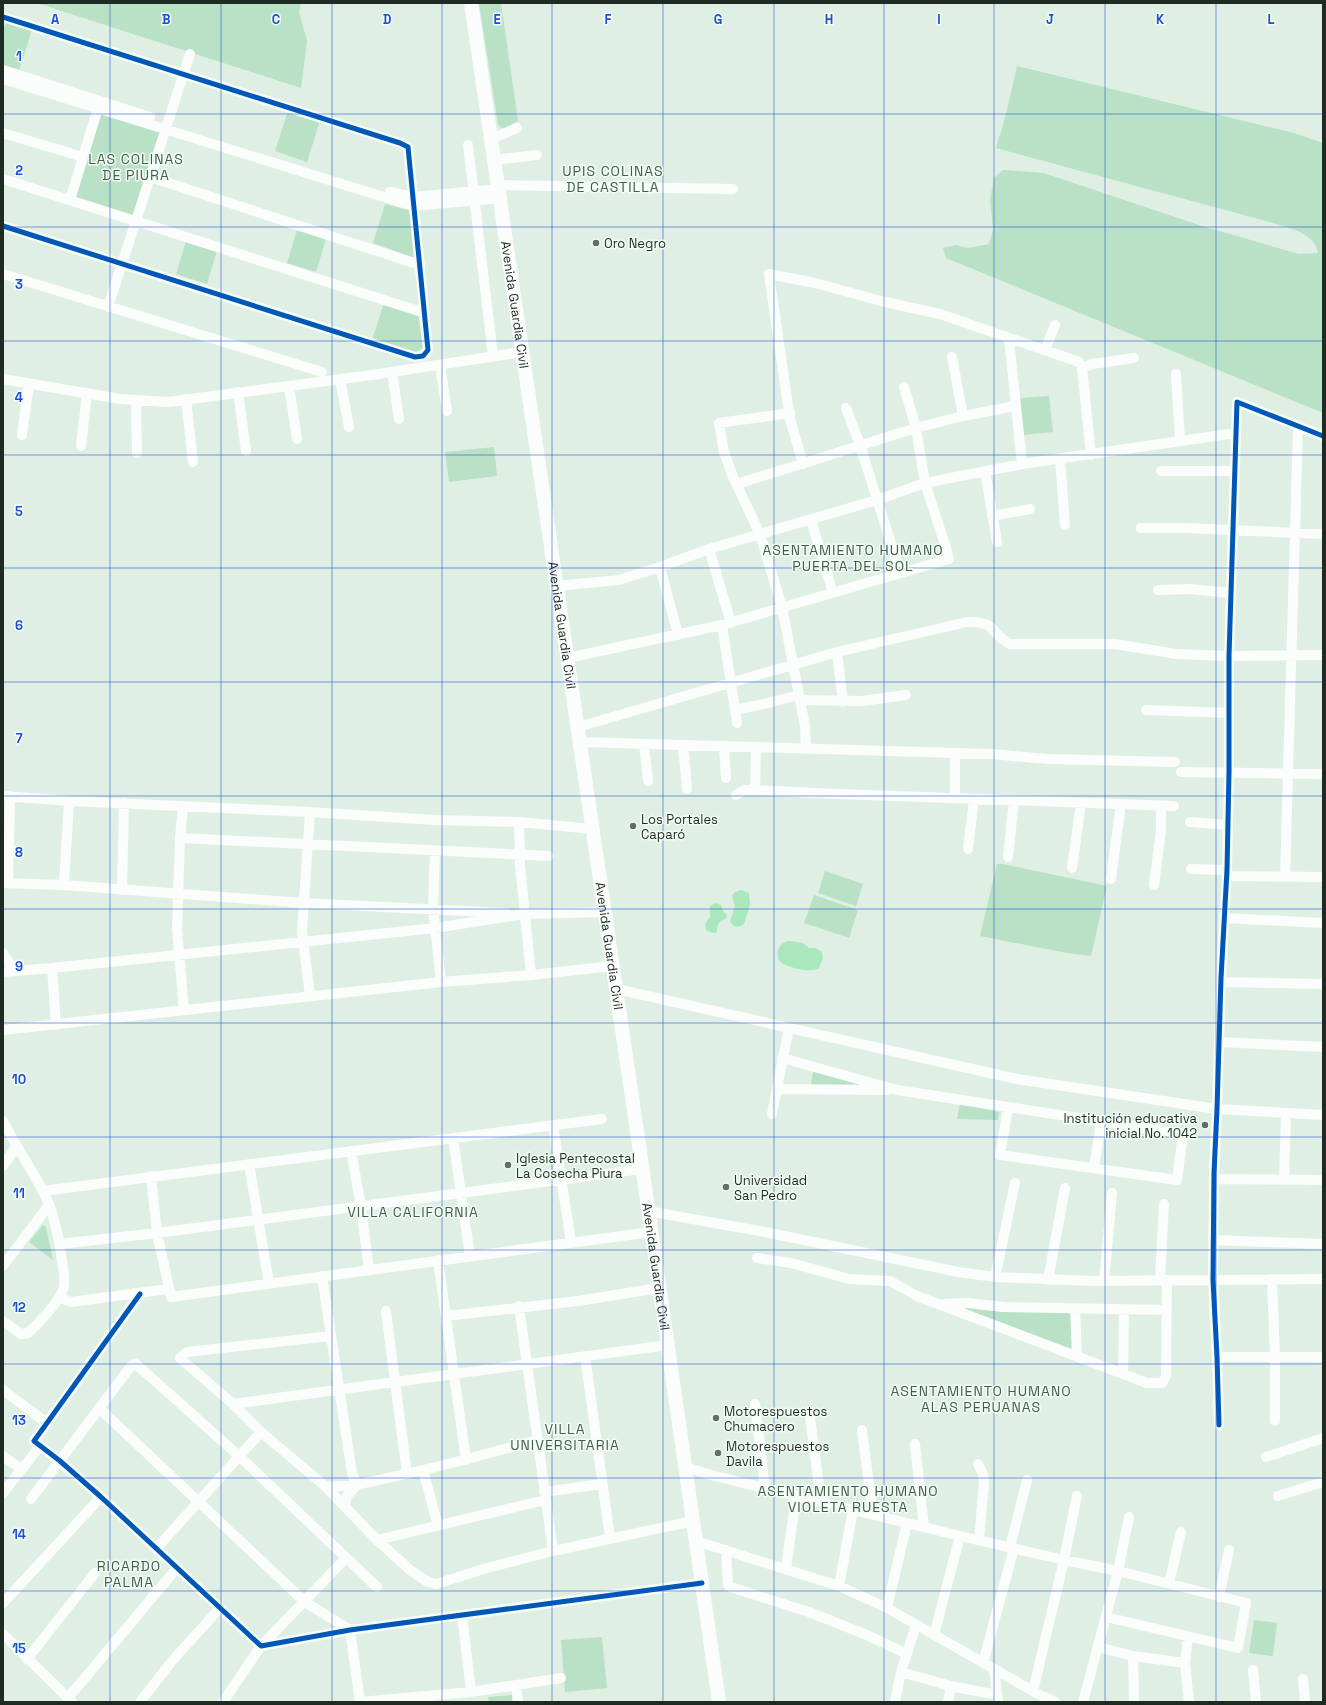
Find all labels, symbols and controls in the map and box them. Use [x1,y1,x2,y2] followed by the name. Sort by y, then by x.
[51,11,60,28] text: A
[162,11,171,28] text: B
[272,11,280,28] text: C
[383,11,392,28] text: D
[493,11,501,28] text: E
[605,11,612,28] text: F
[714,11,722,28] text: G
[825,11,833,28] text: H
[937,11,941,28] text: I
[1046,11,1054,28] text: J
[1156,11,1165,28] text: K
[1267,11,1275,28] text: L
[16,48,22,65] text: 1
[88,150,184,184] district label: LAS COLINAS DE PIURA
[15,162,23,179] text: 2
[562,162,664,196] district label: UPIS COLINAS DE CASTILLA
[604,235,666,252] place label: Oro Negro
[591,238,601,248] marker: Oro Negro
[497,240,533,370] street label: Avenida Guardia Civil
[15,276,23,293] text: 3
[15,389,23,406] text: 4
[15,503,23,520] text: 5
[762,541,944,575] district label: ASENTAMIENTO HUMANO PUERTA DEL SOL
[544,560,580,690] street label: Avenida Guardia Civil
[15,617,23,634] text: 6
[15,730,23,747] text: 7
[641,811,718,843] place label: Los Portales Caparó
[628,821,638,831] marker: Los Portales Caparó
[15,844,23,861] text: 8
[591,881,627,1011] street label: Avenida Guardia Civil
[15,958,23,975] text: 9
[12,1071,26,1088] text: 10
[1063,1110,1198,1142] place label: Institución educativa inicial No. 1042
[1200,1120,1210,1130] marker: Institución educativa inicial No. 1042
[516,1150,635,1182] place label: Iglesia Pentecostal La Cosecha Piura
[503,1160,513,1170] marker: Iglesia Pentecostal La Cosecha Piura
[734,1172,807,1204] place label: Universidad San Pedro
[721,1182,731,1192] marker: Universidad San Pedro
[13,1185,25,1202] text: 11
[638,1202,674,1332] street label: Avenida Guardia Civil
[347,1203,479,1221] district label: VILLA CALIFORNIA
[12,1299,26,1316] text: 12
[890,1382,1072,1416] district label: ASENTAMIENTO HUMANO ALAS PERUANAS
[724,1403,828,1435] place label: Motorespuestos Chumacero
[12,1412,26,1429] text: 13
[711,1413,721,1423] marker: Motorespuestos Chumacero
[510,1420,620,1454] district label: VILLA UNIVERSITARIA
[726,1438,830,1470] place label: Motorespuestos Davila
[713,1448,723,1458] marker: Motorespuestos Davila
[757,1482,939,1516] district label: ASENTAMIENTO HUMANO VIOLETA RUESTA
[12,1526,26,1543] text: 14
[97,1557,161,1591] district label: RICARDO PALMA
[12,1640,26,1657] text: 15

